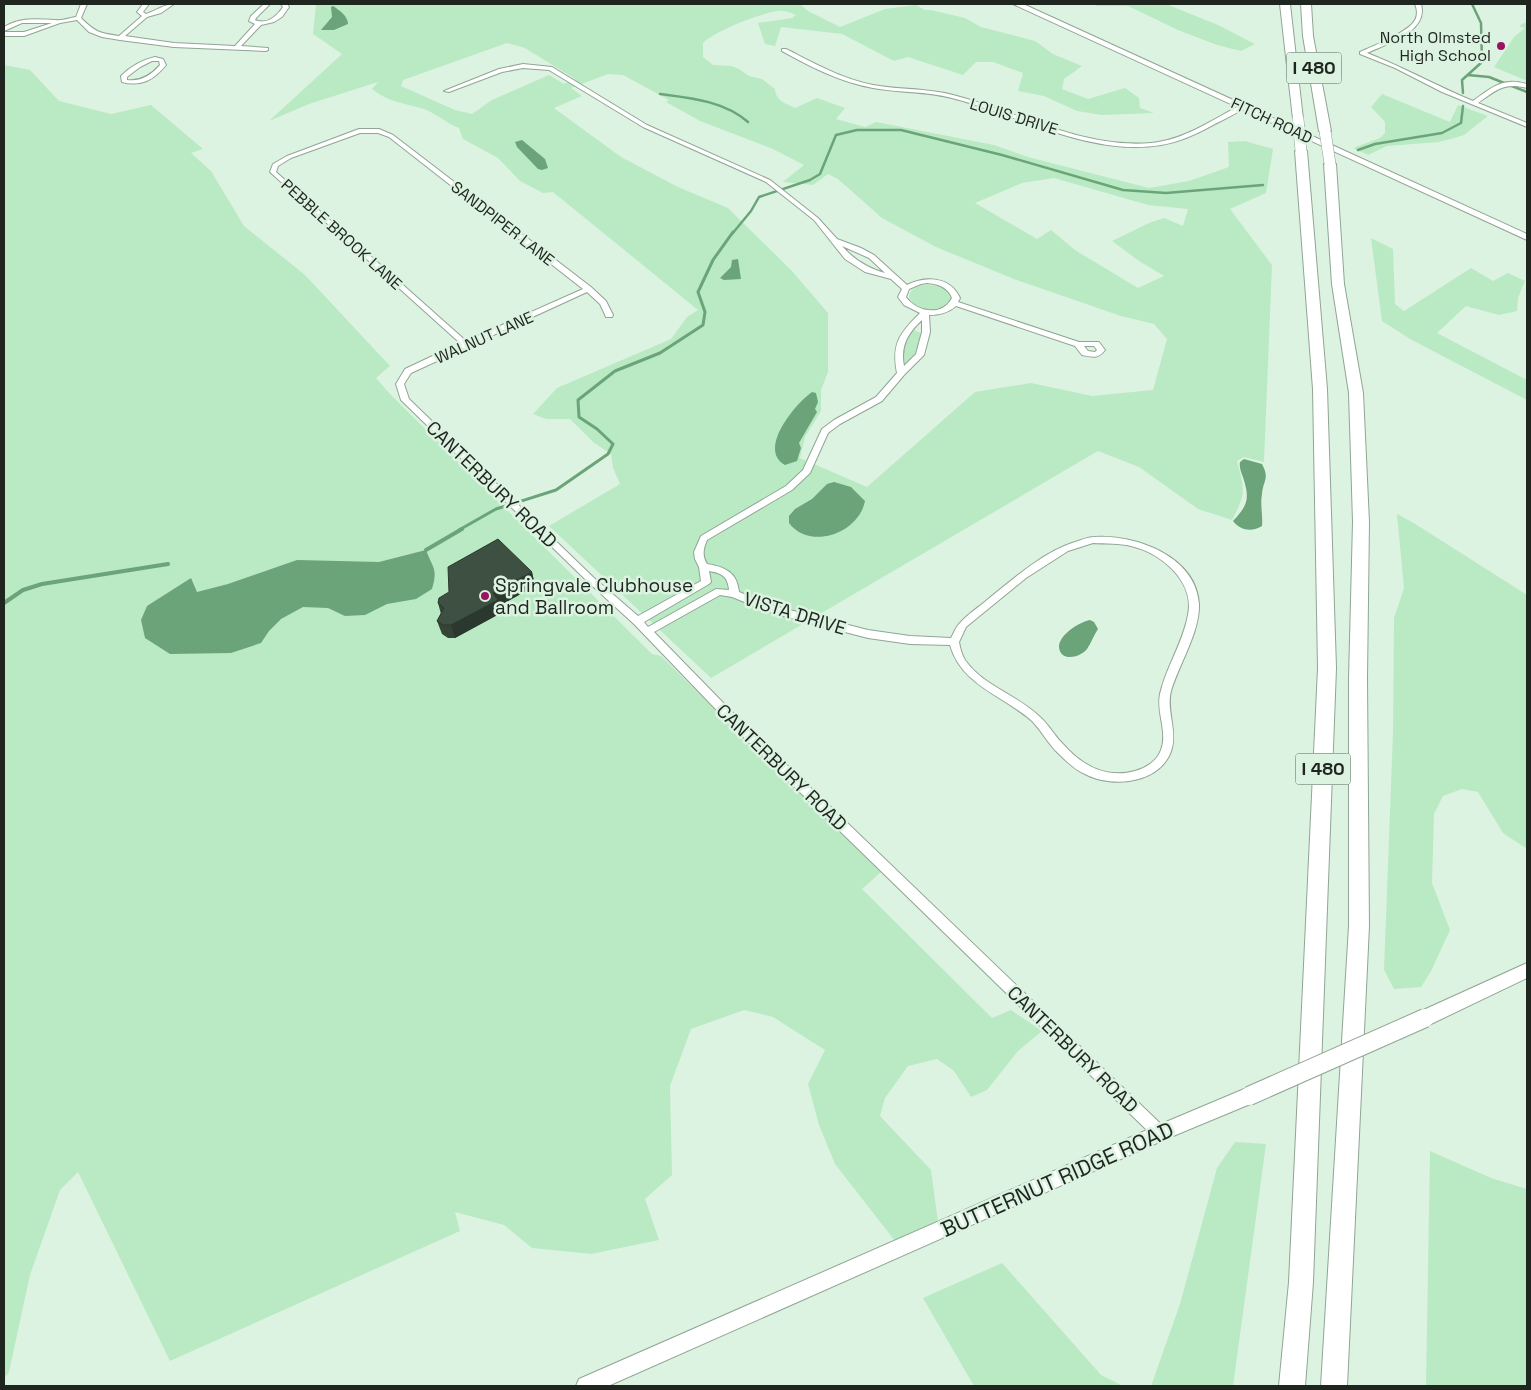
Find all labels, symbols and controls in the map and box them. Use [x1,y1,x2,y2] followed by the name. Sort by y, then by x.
[1380,27,1491,66] place label: North Olmsted High School
[1495,40,1507,52] marker: North Olmsted High School
[1286,52,1342,84] road number: I 480
[1228,92,1316,148] street label: FITCH ROAD
[967,93,1060,140] street label: LOUIS DRIVE
[277,174,407,294] street label: PEBBLE BROOK LANE
[447,176,559,270] street label: SANDPIPER LANE
[432,306,537,368] street label: WALNUT LANE
[421,415,562,553] street label: CANTERBURY ROAD
[495,573,693,620] place label: Springvale Clubhouse and Ballroom
[741,586,849,641] street label: VISTA DRIVE
[479,590,491,602] marker: Springvale Clubhouse and Ballroom
[711,698,852,836] street label: CANTERBURY ROAD
[1296,754,1350,784] road number: I 480
[1002,980,1143,1118] street label: CANTERBURY ROAD
[936,1115,1178,1243] street label: BUTTERNUT RIDGE ROAD

